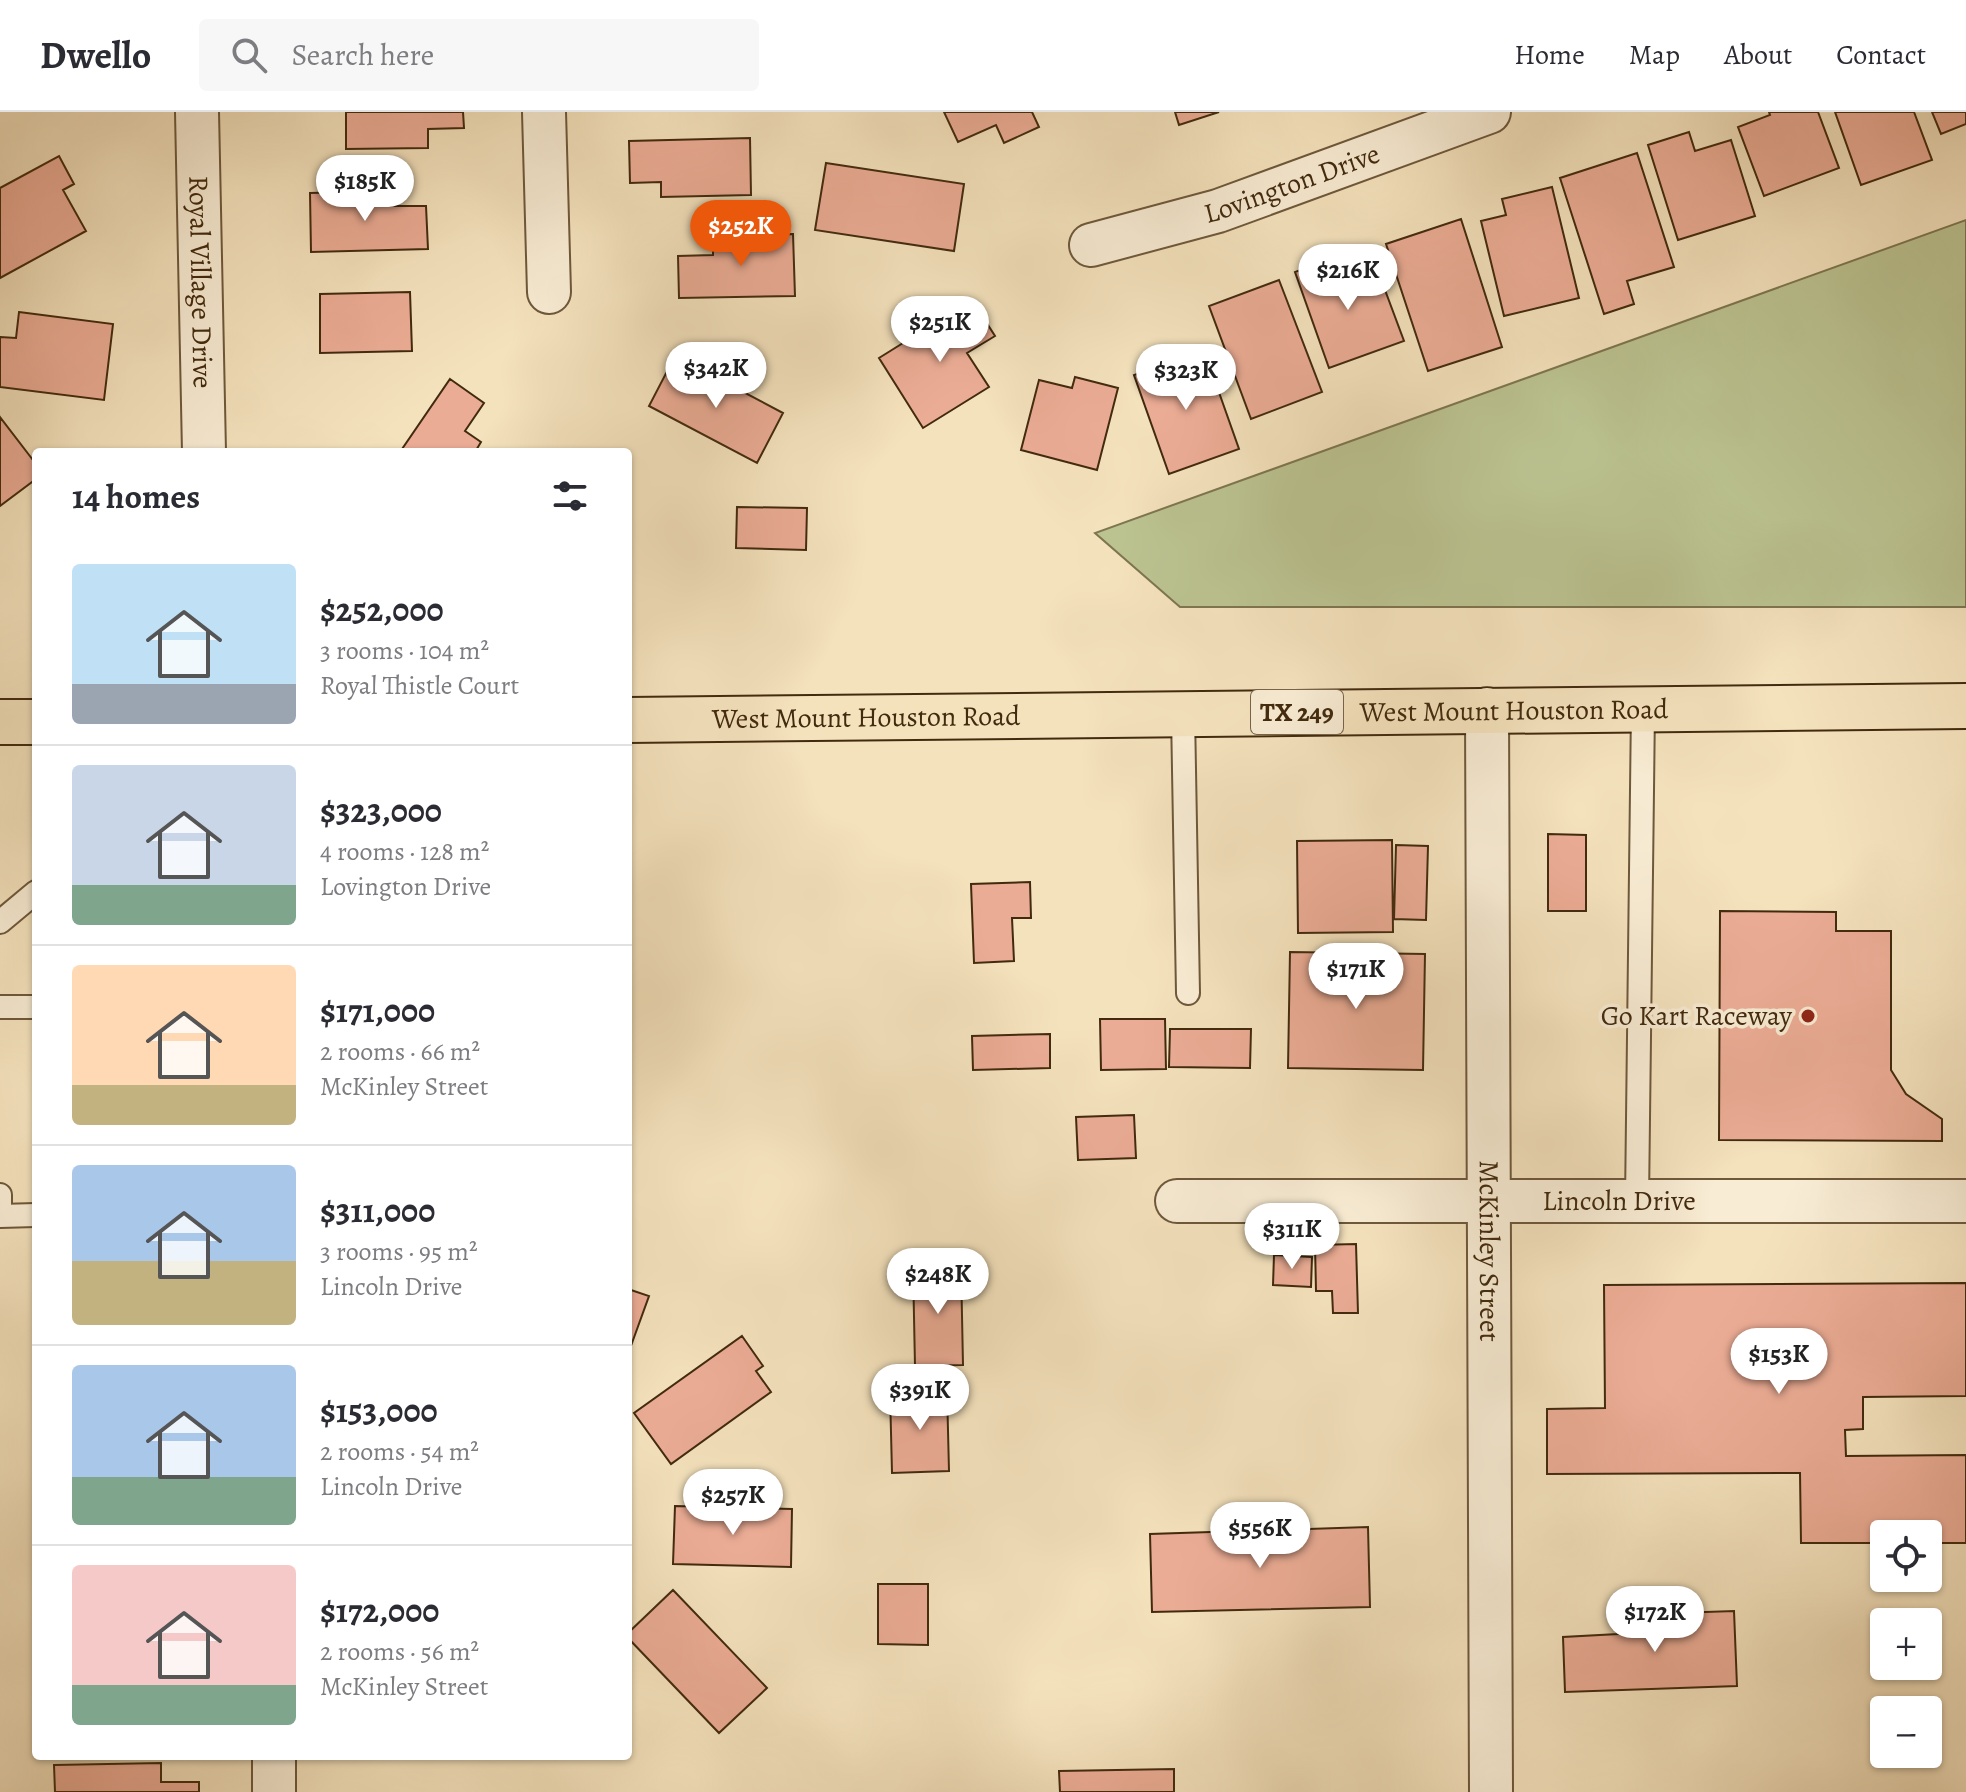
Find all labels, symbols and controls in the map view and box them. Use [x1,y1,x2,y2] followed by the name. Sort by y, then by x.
[199,19,759,91] search box
[40,29,151,81] text: Dwello
[227,33,271,77] icon: search
[291,35,434,75] text: Search here
[1514,36,1585,74] text: Home
[1629,36,1680,74] text: Map
[1724,36,1792,74] text: About
[1836,36,1926,74] text: Contact
[1200,135,1385,233] street label: Lovington Drive
[309,155,421,223] pin: $185K
[334,163,396,198] text: $185K
[179,175,222,389] street label: Royal Village Drive
[685,200,797,268] pin: $252K
[708,208,774,243] text: $252K
[1292,244,1404,312] pin: $216K
[1316,252,1380,287] text: $216K
[884,296,996,364] pin: $251K
[909,304,971,339] text: $251K
[660,342,772,410] pin: $342K
[1130,344,1242,412] pin: $323K
[683,350,749,385] text: $342K
[1154,352,1218,387] text: $323K
[72,473,200,520] text: 14 homes
[548,474,592,518] icon: filters
[320,586,444,633] text: $252,000
[136,596,232,692] icon: home
[320,633,489,668] text: 3 rooms · 104 m²
[320,668,519,703] text: Royal Thistle Court
[1251,690,1343,734] road number: TX 249
[1359,690,1669,731] street label: West Mount Houston Road
[711,697,1021,738] street label: West Mount Houston Road
[320,787,442,834] text: $323,000
[136,797,232,893] icon: home
[320,834,489,869] text: 4 rooms · 128 m²
[320,869,491,904] text: Lovington Drive
[1300,943,1412,1011] pin: $171K
[1327,951,1385,986] text: $171K
[320,987,435,1034] text: $171,000
[136,997,232,1093] icon: home
[1601,997,1793,1035] place label: Go Kart Raceway
[1799,1007,1817,1025] marker: Go Kart Raceway
[320,1034,480,1069] text: 2 rooms · 66 m²
[320,1069,488,1104] text: McKinley Street
[1470,1160,1508,1342] street label: McKinley Street
[1542,1182,1696,1220] street label: Lincoln Drive
[320,1187,435,1234] text: $311,000
[136,1197,232,1293] icon: home
[1236,1203,1348,1271] pin: $311K
[1263,1211,1322,1246] text: $311K
[320,1234,477,1269] text: 3 rooms · 95 m²
[882,1248,994,1316] pin: $248K
[905,1256,971,1291] text: $248K
[320,1269,462,1304] text: Lincoln Drive
[1723,1328,1835,1396] pin: $153K
[1749,1336,1809,1371] text: $153K
[864,1364,976,1432] pin: $391K
[889,1372,951,1407] text: $391K
[320,1387,438,1434] text: $153,000
[136,1397,232,1493] icon: home
[320,1434,479,1469] text: 2 rooms · 54 m²
[320,1469,462,1504] text: Lincoln Drive
[677,1469,789,1537] pin: $257K
[701,1477,765,1512] text: $257K
[1204,1502,1316,1570] pin: $556K
[1228,1510,1292,1545] text: $556K
[1870,1520,1942,1768] map controls
[1870,1520,1942,1592] button: locate
[1599,1586,1711,1654] pin: $172K
[320,1587,439,1634] text: $172,000
[1624,1594,1686,1629] text: $172K
[136,1597,232,1693] icon: home
[1870,1608,1942,1680] button: +
[320,1634,479,1669] text: 2 rooms · 56 m²
[320,1669,488,1704] text: McKinley Street
[1870,1696,1942,1768] button: −

